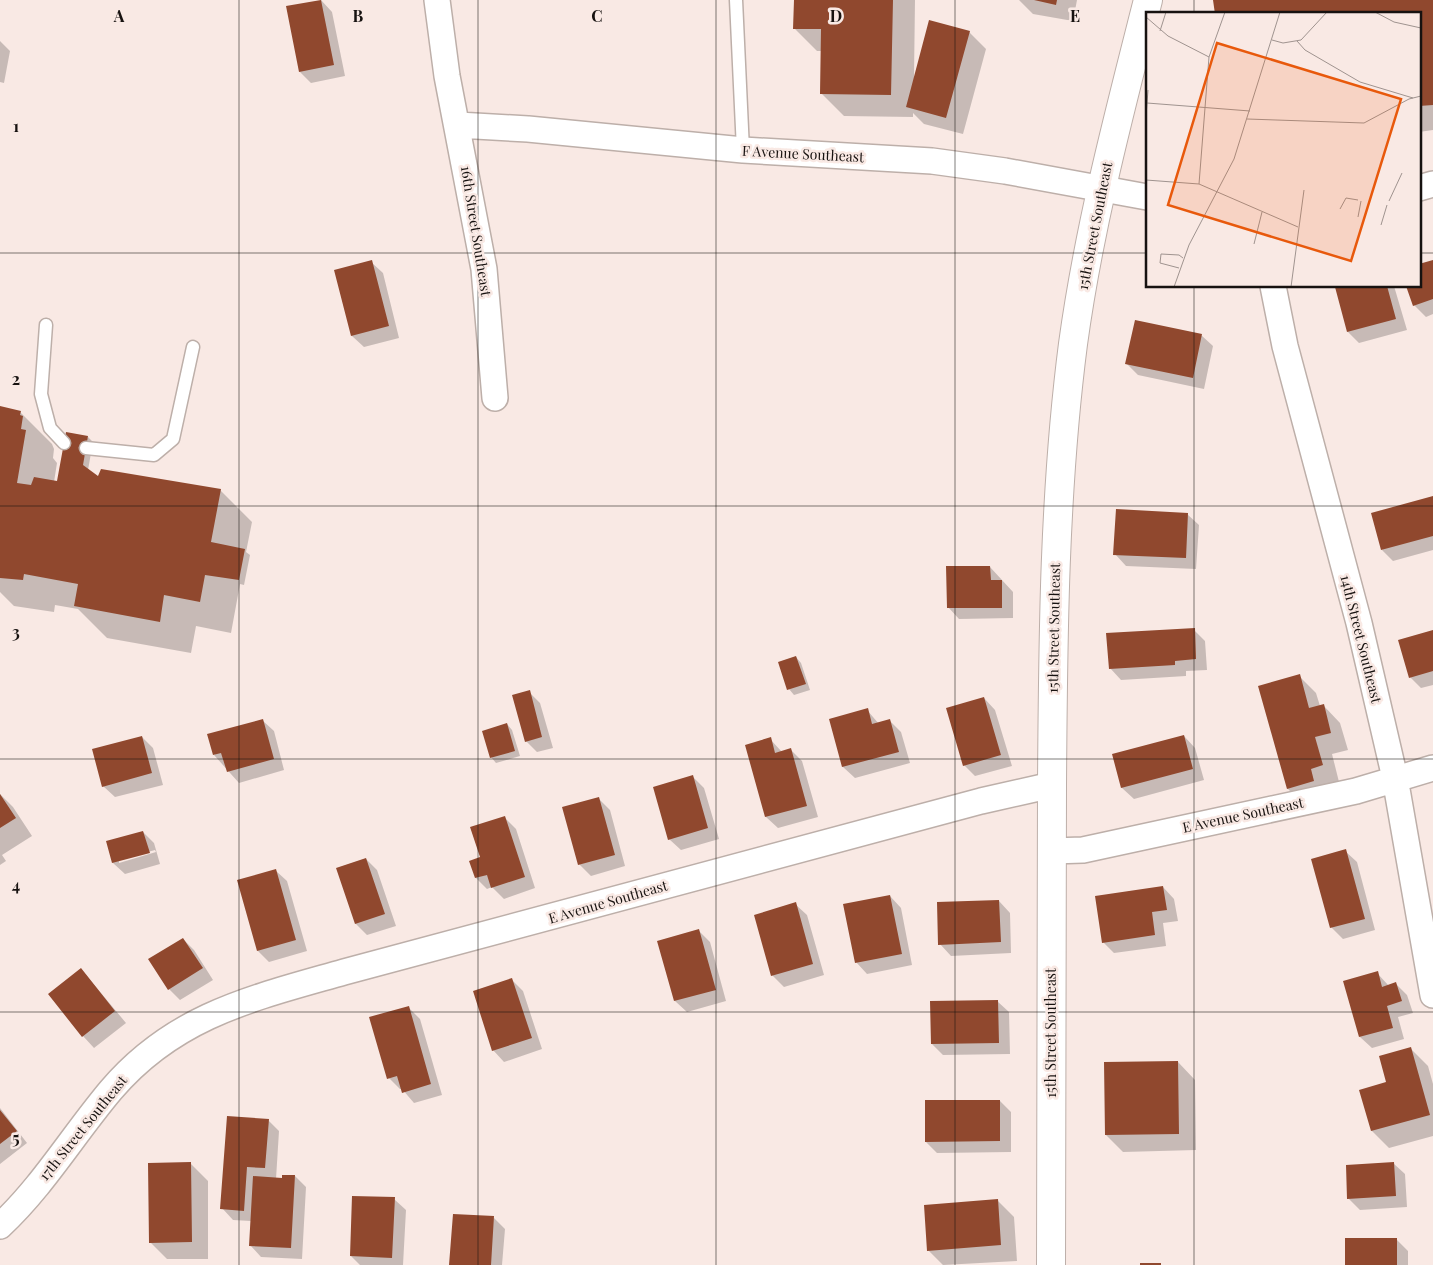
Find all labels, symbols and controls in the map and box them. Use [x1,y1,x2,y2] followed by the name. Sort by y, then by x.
[113,5,125,26] text: A
[353,5,364,26] text: B
[591,5,603,26] text: C
[830,5,842,26] text: D
[1070,5,1080,26] text: E
[1146,12,1420,288] inset map
[13,115,19,136] text: 1
[742,141,866,166] street label: F Avenue Southeast
[1073,159,1116,292] street label: 15th Street Southeast
[457,164,496,298] street label: 16th Street Southeast
[12,368,20,389] text: 2
[1043,562,1064,693] street label: 15th Street Southeast
[1336,573,1387,706] street label: 14th Street Southeast
[12,621,20,642] text: 3
[1181,792,1306,837] street label: E Avenue Southeast
[12,874,20,895] text: 4
[546,875,671,928] street label: E Avenue Southeast
[1041,967,1060,1098] street label: 15th Street Southeast
[34,1070,132,1184] street label: 17th Street Southeast
[12,1127,20,1148] text: 5

